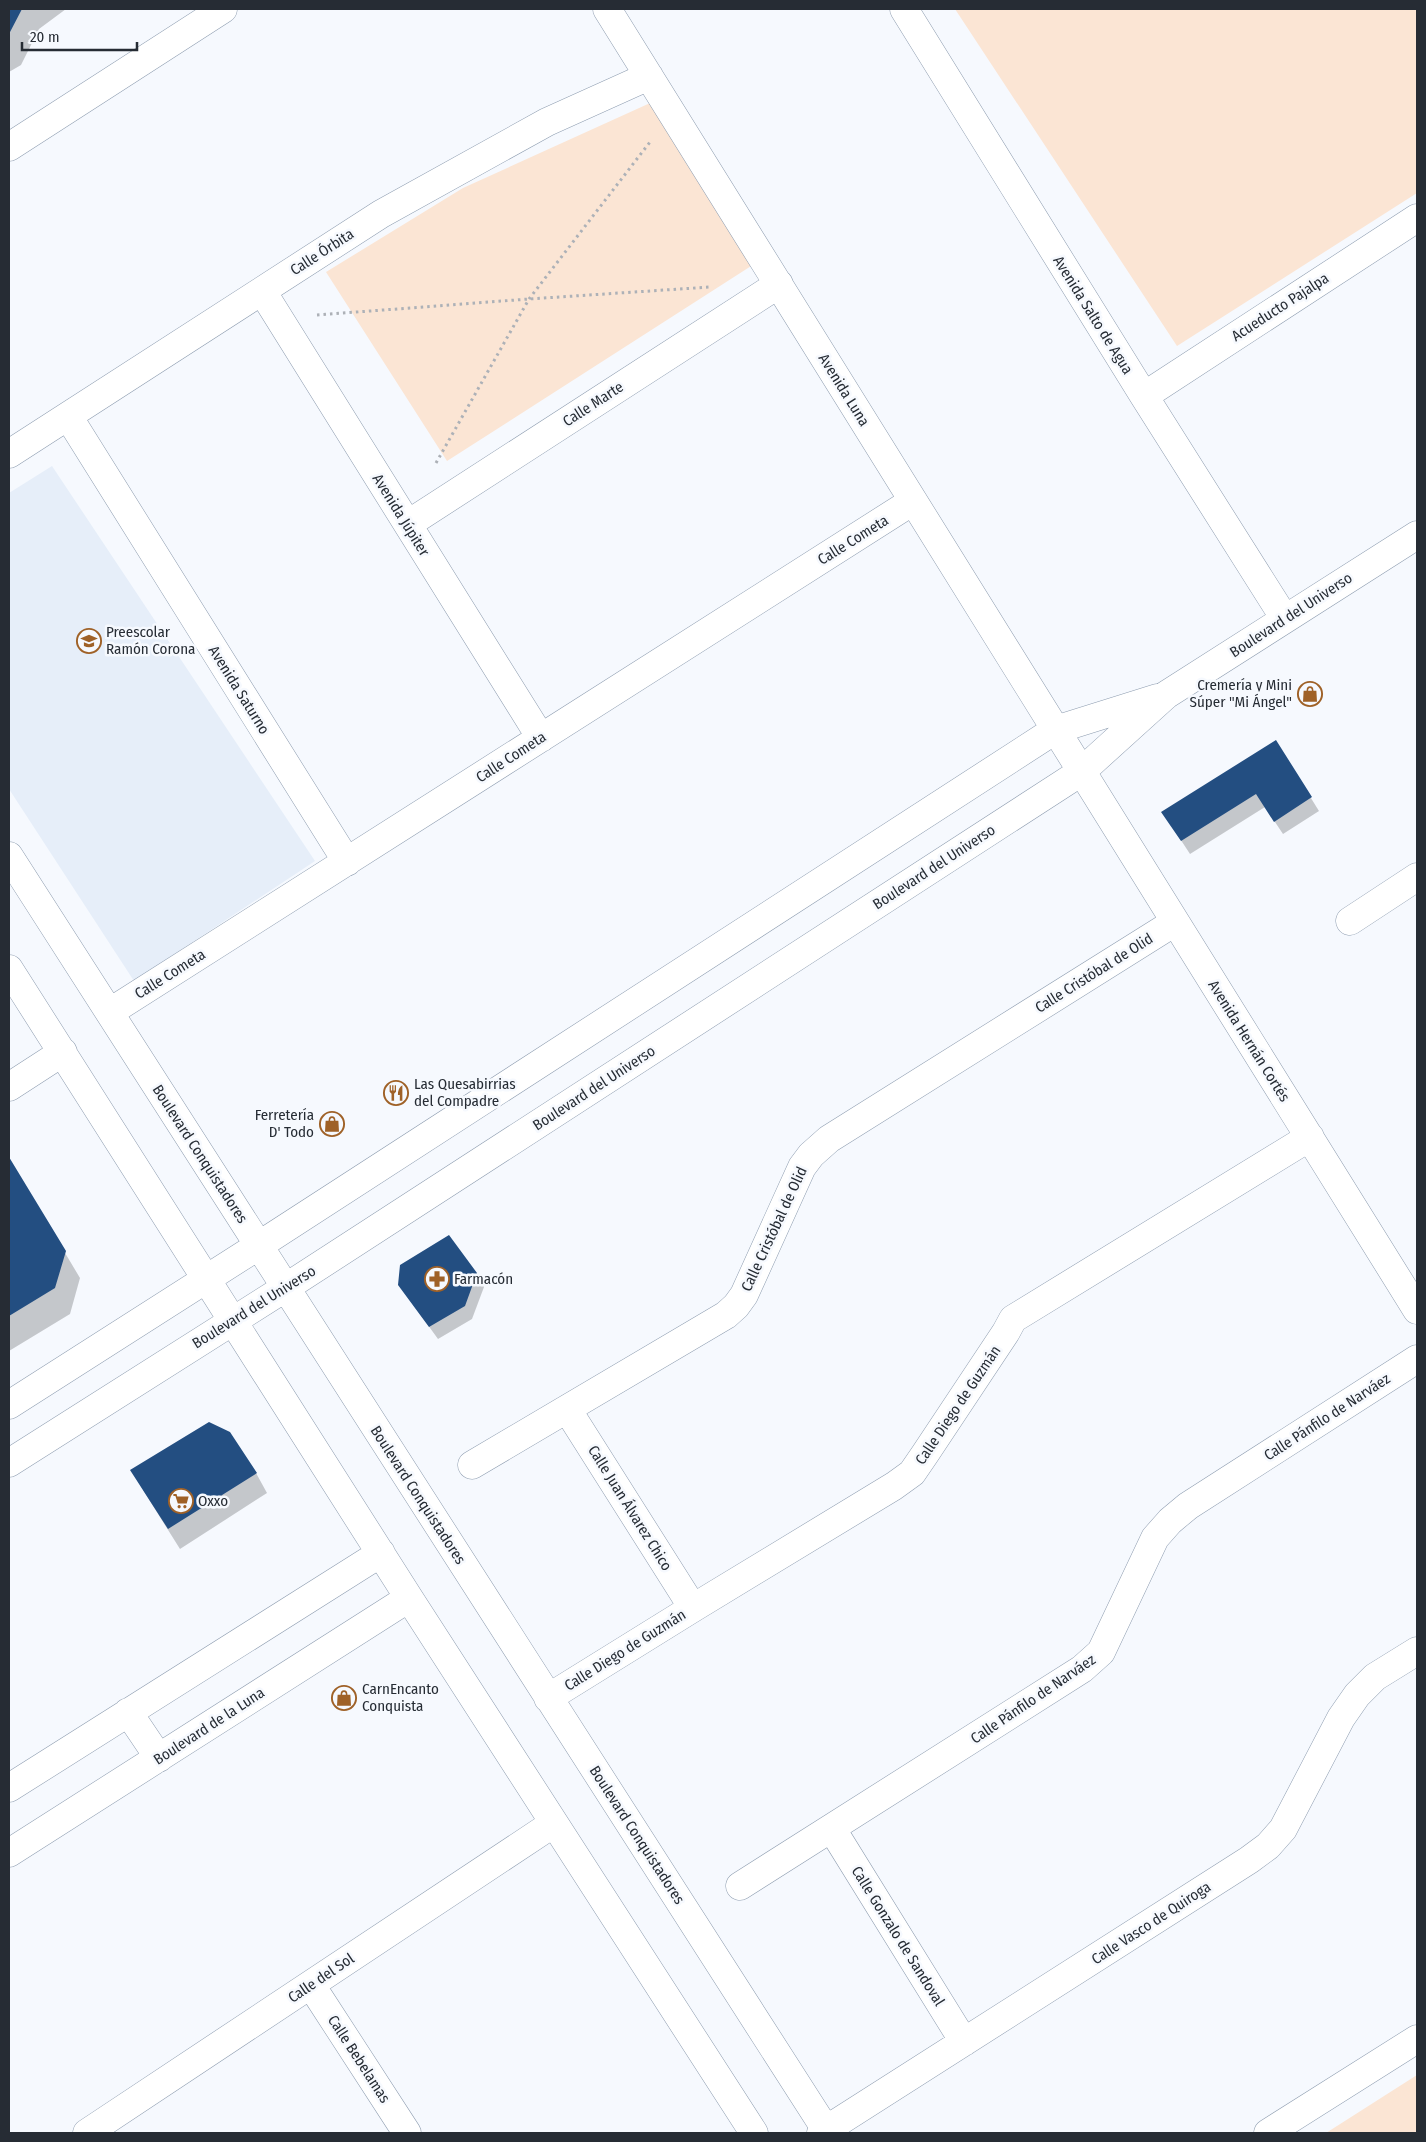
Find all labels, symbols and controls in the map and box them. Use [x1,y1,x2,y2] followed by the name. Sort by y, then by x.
[22,20,138,52] scale bar
[30,28,60,46] text: 20 m
[287,225,357,279] street label: Calle Órbita
[1049,252,1137,378] street label: Avenida Salto de Agua
[1228,269,1332,345] street label: Acueducto Pajalpa
[815,350,873,430] street label: Avenida Luna
[559,378,627,430] street label: Calle Marte
[369,471,434,560] street label: Avenida Júpiter
[814,511,892,569] street label: Calle Cometa
[1226,569,1356,661] street label: Boulevard del Universo
[106,623,195,658] place label: Preescolar Ramón Corona
[76,628,102,654] school or university icon: Preescolar Ramón Corona
[205,642,273,738] street label: Avenida Saturno
[1190,676,1292,711] place label: Cremería y Mini Súper "Mi Ángel"
[1297,681,1323,707] shop icon: Cremería y Mini Súper "Mi Ángel"
[473,728,549,786] street label: Calle Cometa
[869,821,999,913] street label: Boulevard del Universo
[1032,929,1156,1017] street label: Calle Cristóbal de Olid
[131,945,209,1003] street label: Calle Cometa
[1204,977,1294,1105] street label: Avenida Hernán Cortés
[529,1042,659,1134] street label: Boulevard del Universo
[414,1075,516,1110] place label: Las Quesabirrias del Compadre
[383,1080,409,1106] restaurant icon: Las Quesabirrias del Compadre
[149,1081,251,1227] street label: Boulevard Conquistadores
[255,1106,314,1141] place label: Ferretería D' Todo
[319,1111,345,1137] shop icon: Ferretería D' Todo
[737,1164,811,1294] street label: Calle Cristóbal de Olid
[189,1262,319,1352] street label: Boulevard del Universo
[424,1266,450,1292] pharmacy icon: Farmacón
[454,1270,513,1288] place label: Farmacón
[911,1342,1005,1468] street label: Calle Diego de Guzmán
[1261,1369,1393,1464] street label: Calle Pánfilo de Narváez
[367,1422,469,1568] street label: Boulevard Conquistadores
[584,1442,676,1574] street label: Calle Juan Álvarez Chico
[168,1488,194,1514] supermarket icon: Oxxo
[198,1492,228,1510] place label: Oxxo
[561,1605,689,1695] street label: Calle Diego de Guzmán
[967,1651,1099,1747] street label: Calle Pánfilo de Narváez
[362,1680,439,1715] place label: CarnEncanto Conquista
[150,1683,268,1769] street label: Boulevard de la Luna
[331,1685,357,1711] shop icon: CarnEncanto Conquista
[586,1762,688,1908] street label: Boulevard Conquistadores
[848,1863,948,2009] street label: Calle Gonzalo de Sandoval
[1088,1878,1214,1968] street label: Calle Vasco de Quiroga
[285,1949,357,2007] street label: Calle del Sol
[324,2012,394,2106] street label: Calle Bebelamas

